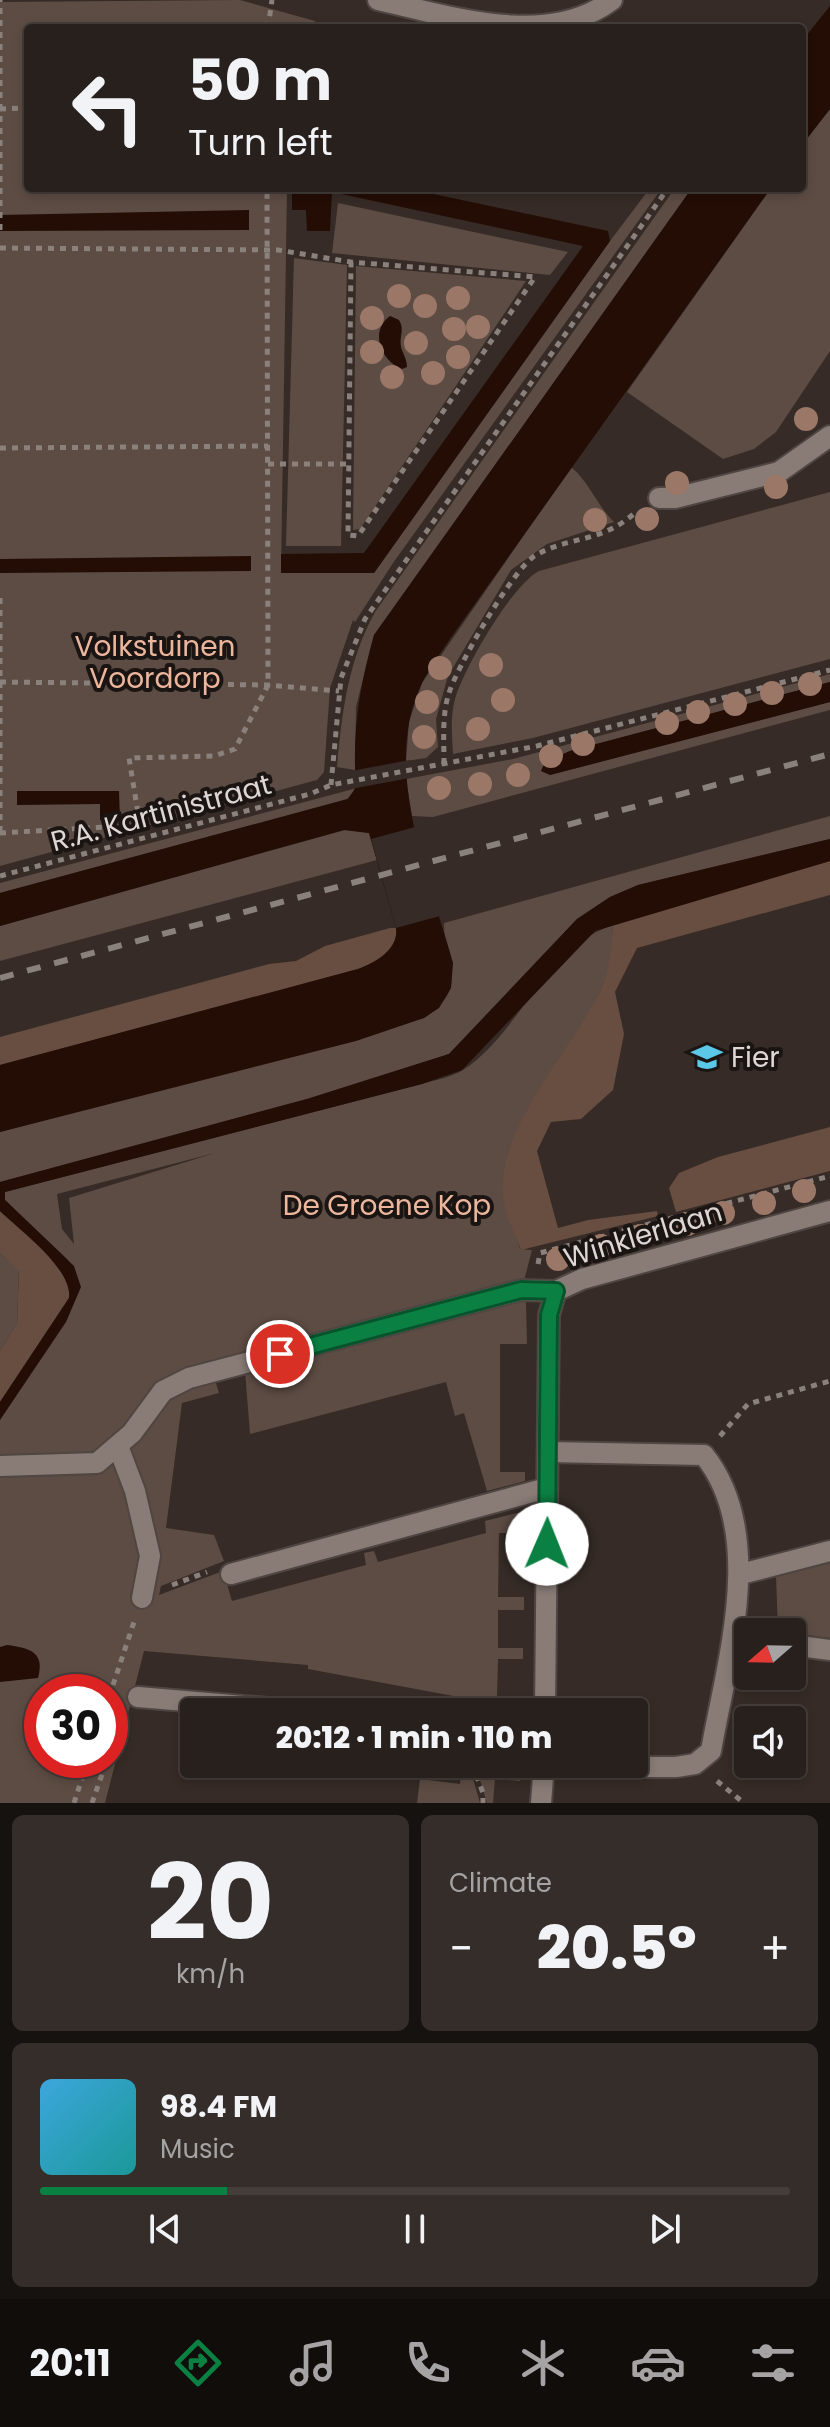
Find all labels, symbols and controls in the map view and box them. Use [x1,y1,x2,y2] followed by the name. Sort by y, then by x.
[188,41,332,120] text: 50 m
[56,56,160,160] icon: left
[188,117,333,168] text: Turn left
[75,627,235,698] park label: Volkstuinen Voordorp
[47,765,275,861] street label: R.A. Kartinistraat
[731,1038,780,1077] place label: Fier
[690,1040,724,1074] school or university icon: Fier
[283,1186,491,1225] park label: De Groene Kop
[559,1192,727,1278] street label: Winklerlaan
[246,1320,314,1388] pin
[258,1332,302,1376] icon: arrive
[505,1502,589,1586] position arrow
[734,1618,806,1690] north arrow
[734,1618,806,1778] map controls
[24,1674,128,1778] speed limit sign: 30
[734,1706,806,1778] button: sound
[276,1716,552,1759] text: 20:12 · 1 min · 110 m
[147,1830,274,1975] text: 20
[449,1865,552,1901] text: Climate
[537,1906,696,1990] text: 20.5°
[449,1918,473,1979] text: −
[760,1918,790,1979] text: +
[176,1956,245,1992] text: km/h
[160,2085,277,2128] text: 98.4 FM
[160,2131,235,2167] text: Music
[143,2207,187,2251] icon: previous
[393,2207,437,2251] icon: pause
[643,2207,687,2251] icon: next
[170,2335,226,2391] icon: directions
[285,2335,341,2391] icon: music
[400,2335,456,2391] icon: phone
[515,2335,571,2391] icon: climate
[630,2335,686,2391] icon: car
[745,2335,801,2391] icon: filters
[29,2338,111,2389] text: 20:11

